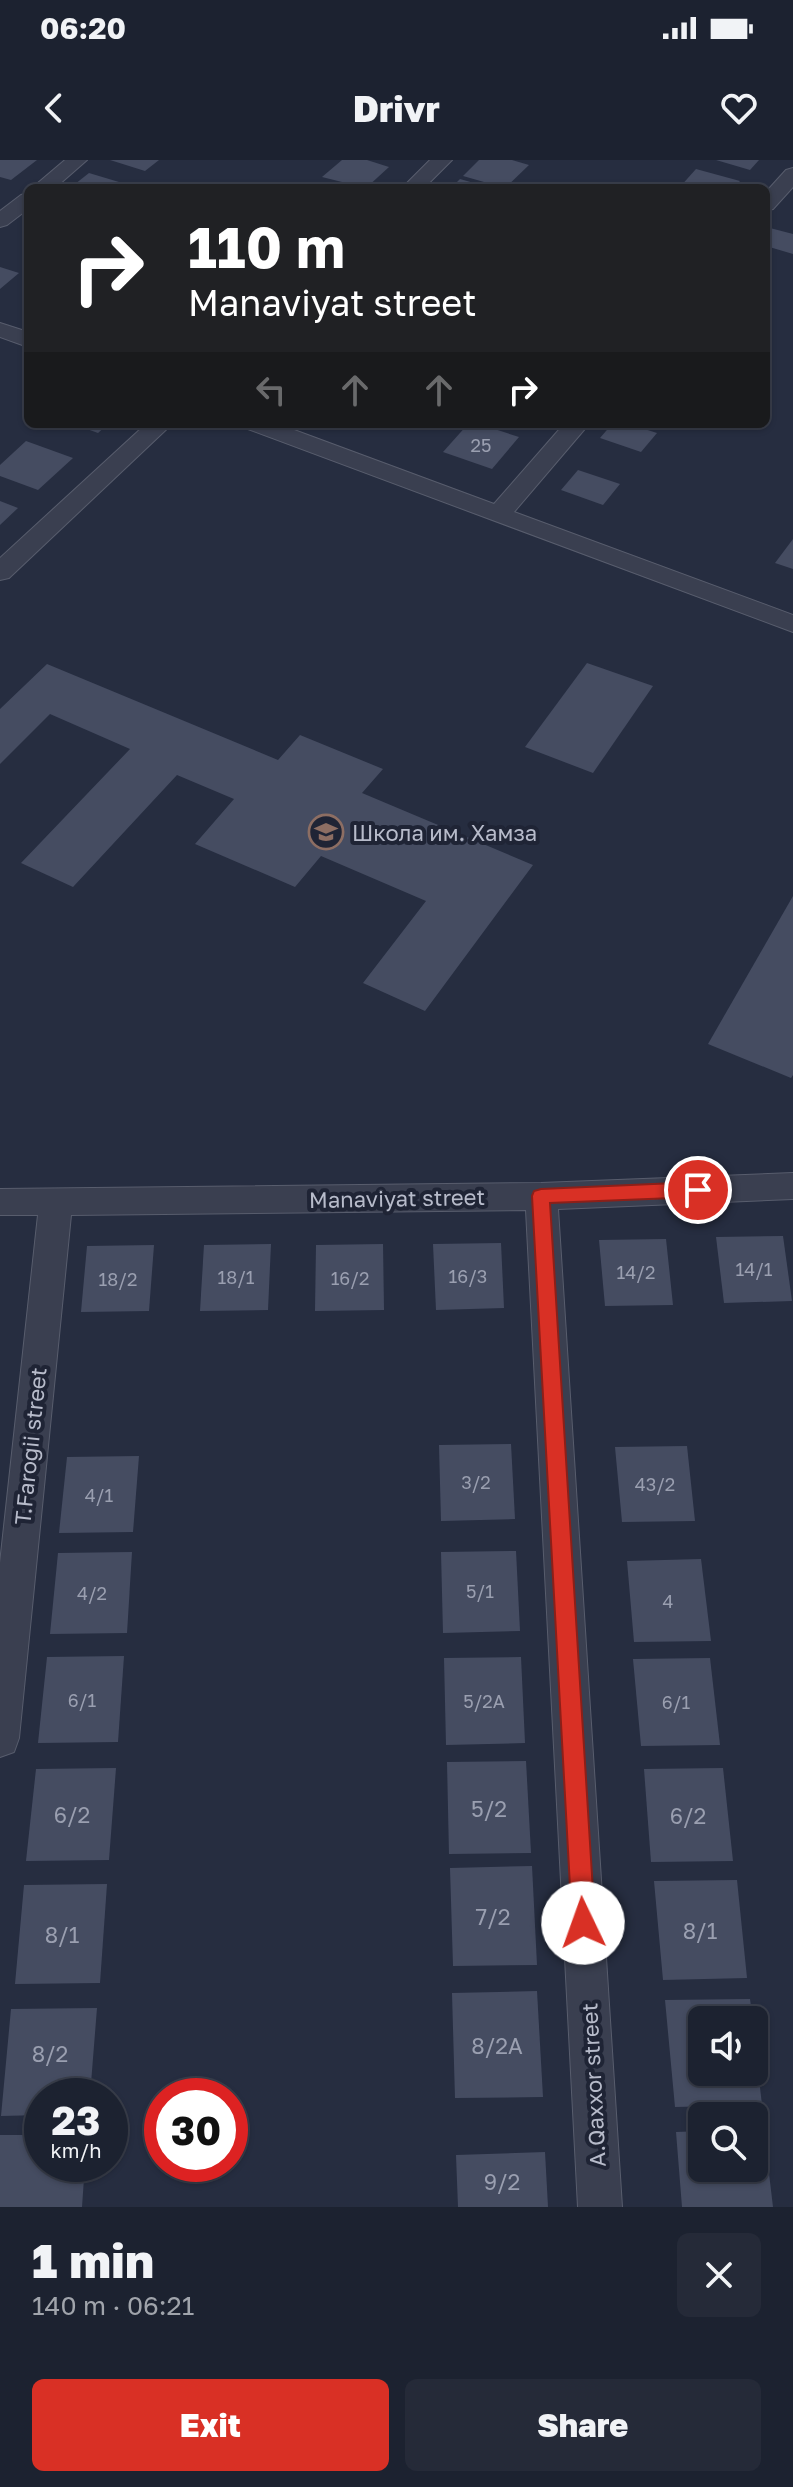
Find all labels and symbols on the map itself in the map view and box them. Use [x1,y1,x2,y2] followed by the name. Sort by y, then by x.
[471,434,491,456] house number: 25
[307,813,345,851] school or university icon: Школа им. Хамза
[352,819,537,846] place label: Школа им. Хамза
[664,1156,732,1224] pin
[309,1183,485,1213] street label: Manaviyat street
[735,1258,773,1280] house number: 14/1
[617,1261,655,1283] house number: 14/2
[449,1265,487,1287] house number: 16/3
[217,1266,255,1288] house number: 18/1
[331,1267,369,1289] house number: 16/2
[99,1268,137,1290] house number: 18/2
[8,1366,52,1526] street label: T.Farogii street
[461,1471,491,1493] house number: 3/2
[635,1473,675,1495] house number: 43/2
[85,1484,113,1506] house number: 4/1
[466,1580,494,1602] house number: 5/1
[77,1582,107,1604] house number: 4/2
[663,1590,674,1612] house number: 4
[68,1689,96,1711] house number: 6/1
[463,1690,505,1712] house number: 5/2A
[662,1691,690,1713] house number: 6/1
[471,1795,507,1822] house number: 5/2
[54,1801,90,1828] house number: 6/2
[670,1802,706,1829] house number: 6/2
[541,1881,625,1965] position arrow
[476,1903,510,1930] house number: 7/2
[683,1917,718,1944] house number: 8/1
[45,1921,80,1948] house number: 8/1
[575,2002,611,2168] street label: A.Qaxxor street
[471,2032,523,2059] house number: 8/2A
[32,2040,68,2067] house number: 8/2
[144,2078,248,2182] speed limit sign: 30
[484,2168,520,2195] house number: 9/2

